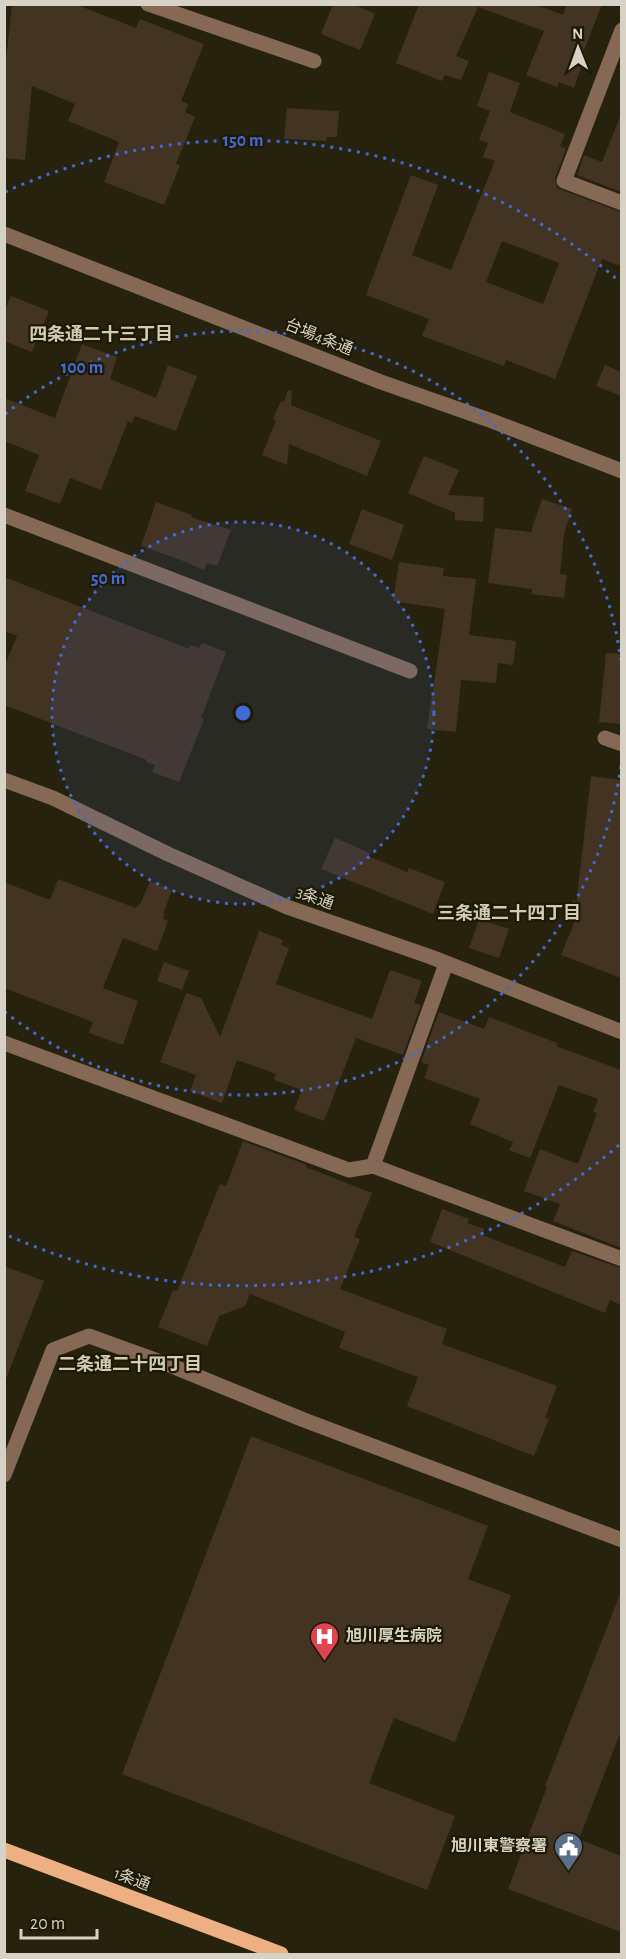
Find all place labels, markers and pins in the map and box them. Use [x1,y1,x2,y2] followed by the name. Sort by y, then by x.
[233,703,253,723] centre of rings
[309,1620,341,1662] hospital icon: 旭川厚生病院
[346,1627,442,1644] place label: 旭川厚生病院
[552,1830,584,1872] public building icon: 旭川東警察署
[451,1837,547,1854] place label: 旭川東警察署

